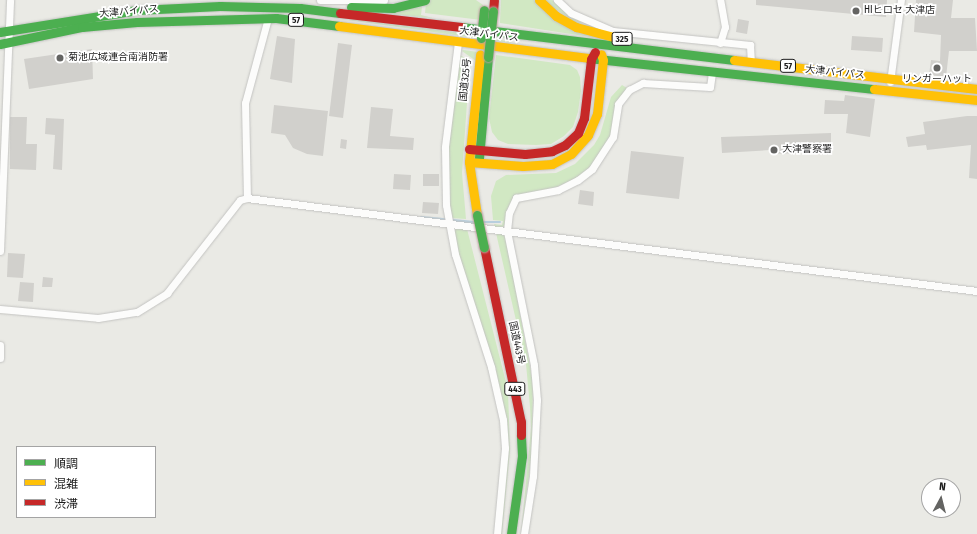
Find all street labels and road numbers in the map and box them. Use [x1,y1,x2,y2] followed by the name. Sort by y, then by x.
[99,3,159,21] street label: 大津バイパス
[287,13,305,27] road number: 57
[458,25,520,45] street label: 大津バイパス
[611,32,633,46] road number: 325
[458,58,474,102] street label: 国道325号
[779,59,797,73] road number: 57
[805,64,865,82] street label: 大津バイパス
[506,320,526,366] street label: 国道443号
[504,382,526,396] road number: 443

